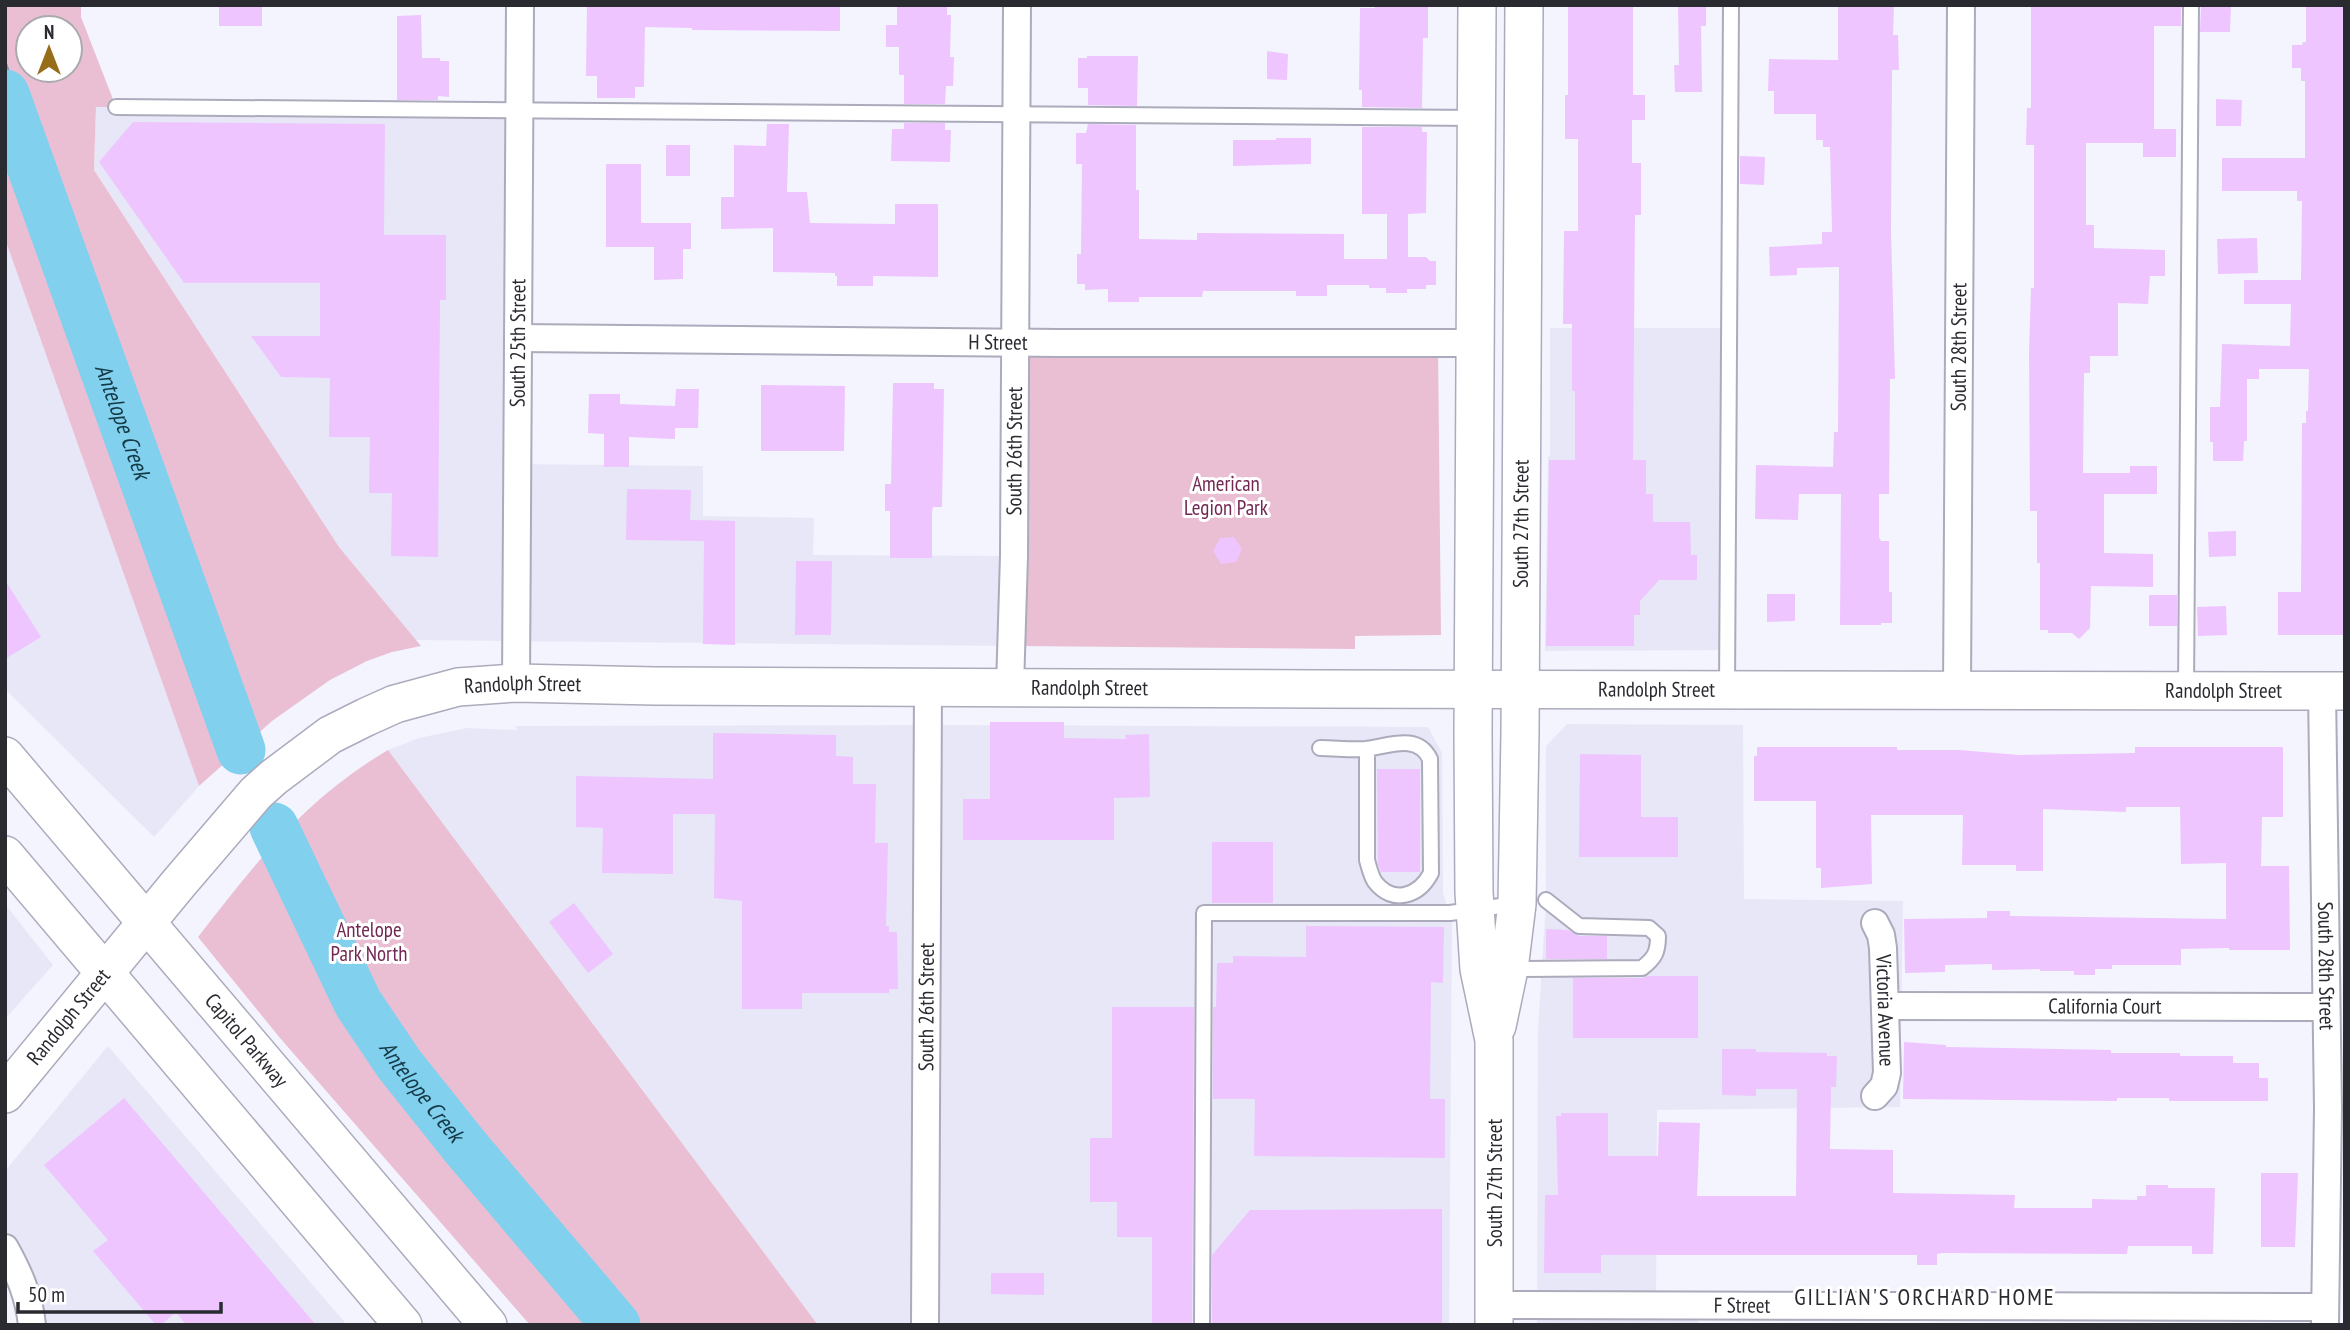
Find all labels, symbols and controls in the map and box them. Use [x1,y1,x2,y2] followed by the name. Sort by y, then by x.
[14,14,84,84] north arrow
[44,20,54,44] text: N
[504,278,531,407] street label: South 25th Street
[1945,282,1972,411] street label: South 28th Street
[968,328,1028,356] street label: H Street
[89,360,158,486] water label: Antelope Creek
[1000,386,1028,515] street label: South 26th Street
[1507,459,1535,588] street label: South 27th Street
[1184,470,1268,521] park label: American Legion Park
[463,669,582,700] street label: Randolph Street
[1031,674,1148,701] street label: Randolph Street
[1598,676,1715,703] street label: Randolph Street
[2165,677,2282,704] street label: Randolph Street
[2312,901,2341,1031] street label: South 28th Street
[331,916,407,967] park label: Antelope Park North
[912,942,940,1071] street label: South 26th Street
[1870,953,1901,1067] street label: Victoria Avenue
[21,963,116,1070] street label: Randolph Street
[199,987,294,1093] street label: Capitol Parkway
[2048,992,2162,1020] street label: California Court
[374,1035,472,1150] water label: Antelope Creek
[1481,1119,1508,1247] street label: South 27th Street
[18,1270,220,1314] scale bar
[28,1281,65,1308] text: 50 m
[1794,1282,2056,1311] district label: GILLIAN'S ORCHARD HOME
[1714,1292,1771,1319] street label: F Street

